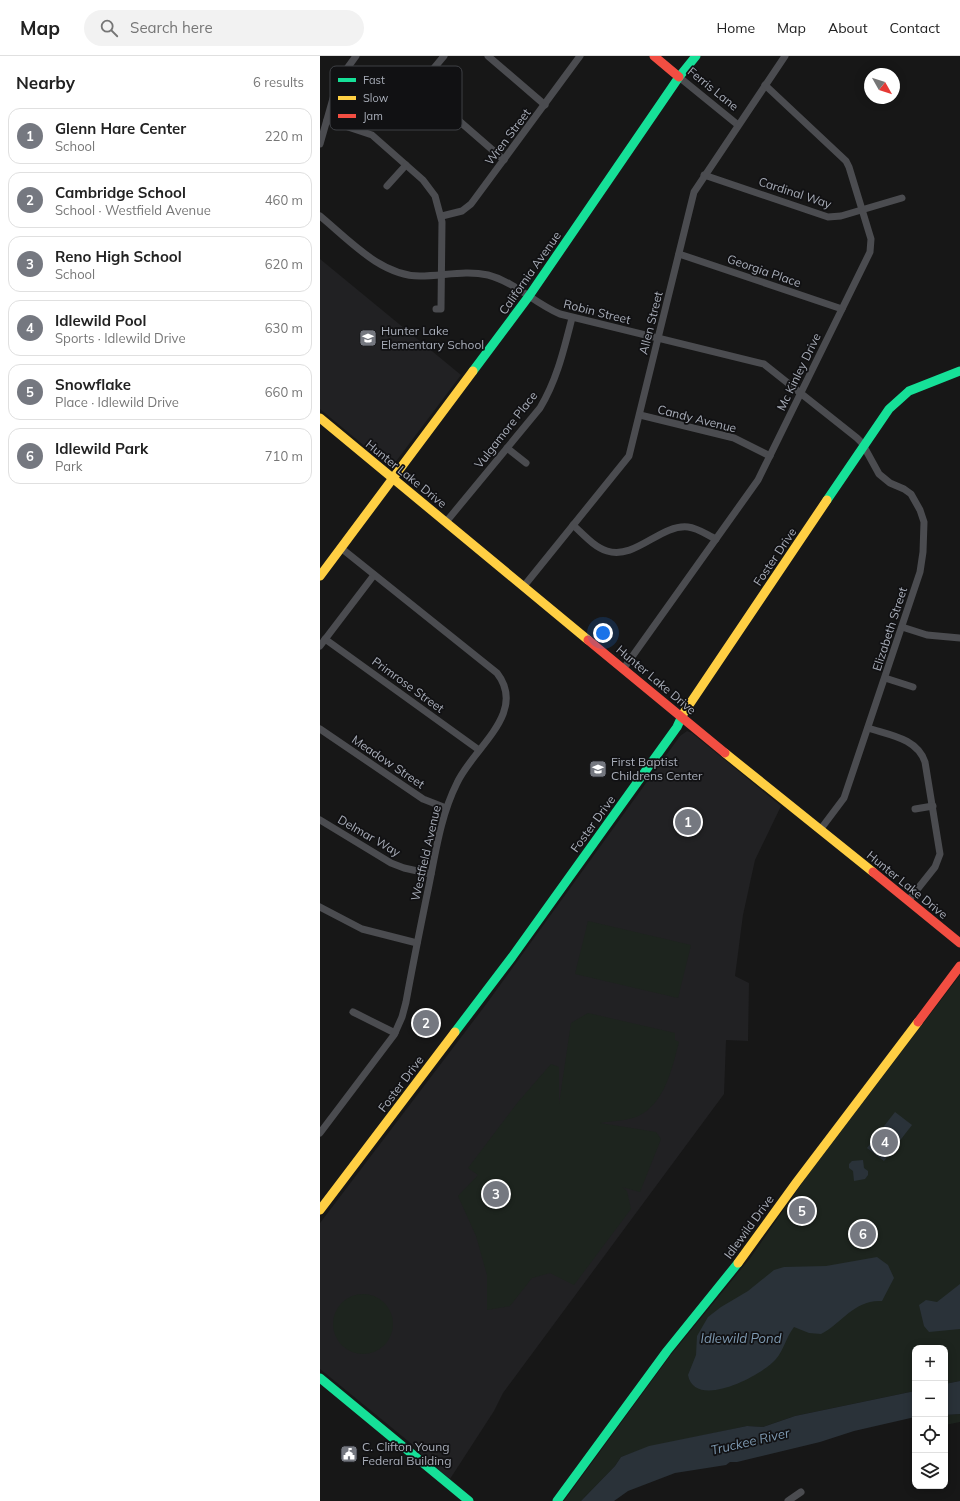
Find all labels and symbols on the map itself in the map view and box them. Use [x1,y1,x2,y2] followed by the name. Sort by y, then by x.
[685,64,742,114] street label: Ferris Lane
[330,66,462,130] legend
[864,68,900,104] north arrow
[363,73,385,87] text: Fast
[363,91,389,105] text: Slow
[482,105,534,168] street label: Wren Street
[363,109,383,123] text: Jam
[757,174,834,212] street label: Cardinal Way
[495,228,564,317] street label: California Avenue
[725,251,803,290] street label: Georgia Place
[635,290,666,356] street label: Allen Street
[562,296,632,327] street label: Robin Street
[381,323,484,352] place label: Hunter Lake Elementary School
[358,328,378,348] school or university icon: Hunter Lake Elementary School
[773,330,824,413] street label: Mc Kinley Drive
[471,388,540,471] street label: Vulgamore Place
[656,401,738,436] street label: Candy Avenue
[363,436,450,511] street label: Hunter Lake Drive
[750,525,799,588] street label: Foster Drive
[869,585,910,673] street label: Elizabeth Street
[593,623,613,643] your location
[613,642,699,717] street label: Hunter Lake Drive
[369,653,447,716] street label: Primrose Street
[349,732,428,791] street label: Meadow Street
[611,754,703,783] place label: First Baptist Childrens Center
[588,759,608,779] school or university icon: First Baptist Childrens Center
[567,792,618,855] street label: Foster Drive
[407,804,444,902] street label: Westfield Avenue
[675,807,701,837] pin: 1
[335,812,404,860] street label: Delmar Way
[864,847,951,922] street label: Hunter Lake Drive
[413,1008,439,1038] pin: 2
[375,1053,427,1115] street label: Foster Drive
[872,1127,898,1157] pin: 4
[483,1179,509,1209] pin: 3
[720,1192,777,1261] street label: Idlewild Drive
[789,1196,815,1226] pin: 5
[850,1219,876,1249] pin: 6
[701,1330,782,1346] water label: Idlewild Pond
[709,1424,792,1458] water label: Truckee River
[362,1439,451,1468] place label: C. Clifton Young Federal Building
[339,1444,359,1464] public building icon: C. Clifton Young Federal Building

